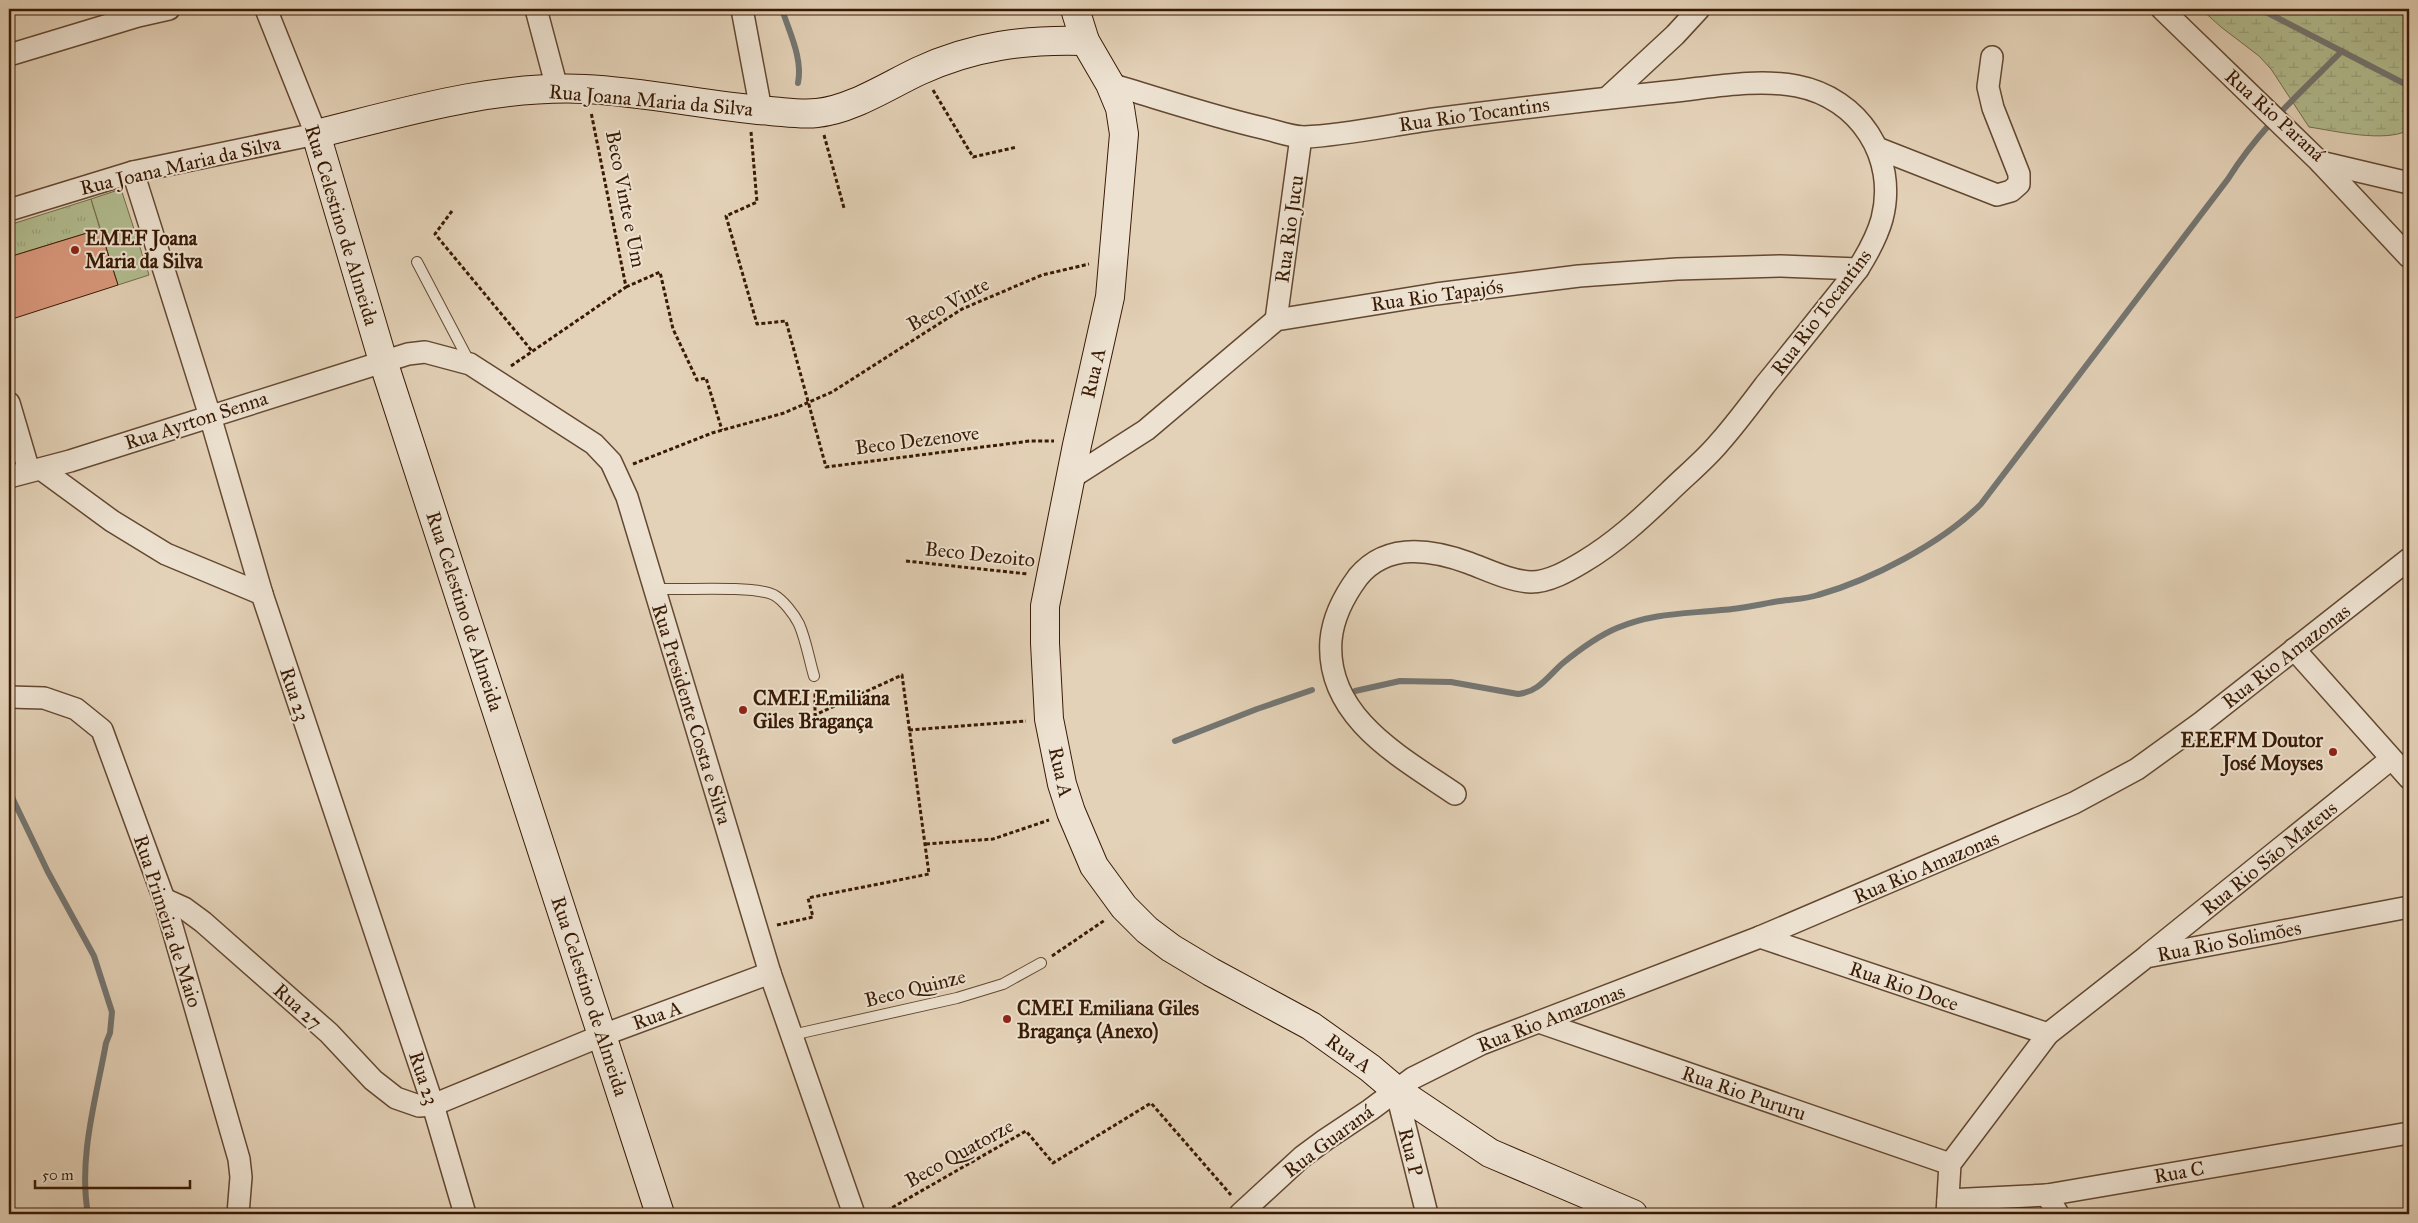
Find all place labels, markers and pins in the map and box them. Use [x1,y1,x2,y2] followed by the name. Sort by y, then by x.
[85,226,203,273] place label: EMEF Joana Maria da Silva
[69,244,81,256] marker: EMEF Joana Maria da Silva
[753,686,890,734] place label: CMEI Emiliana Giles Bragança
[737,704,749,716] marker: CMEI Emiliana Giles Bragança
[2181,728,2324,777] place label: EEEFM Doutor José Moyses
[2327,746,2339,758] marker: EEEFM Doutor José Moyses
[1017,996,1200,1044] place label: CMEI Emiliana Giles Bragança (Anexo)
[1001,1013,1013,1025] marker: CMEI Emiliana Giles Bragança (Anexo)

